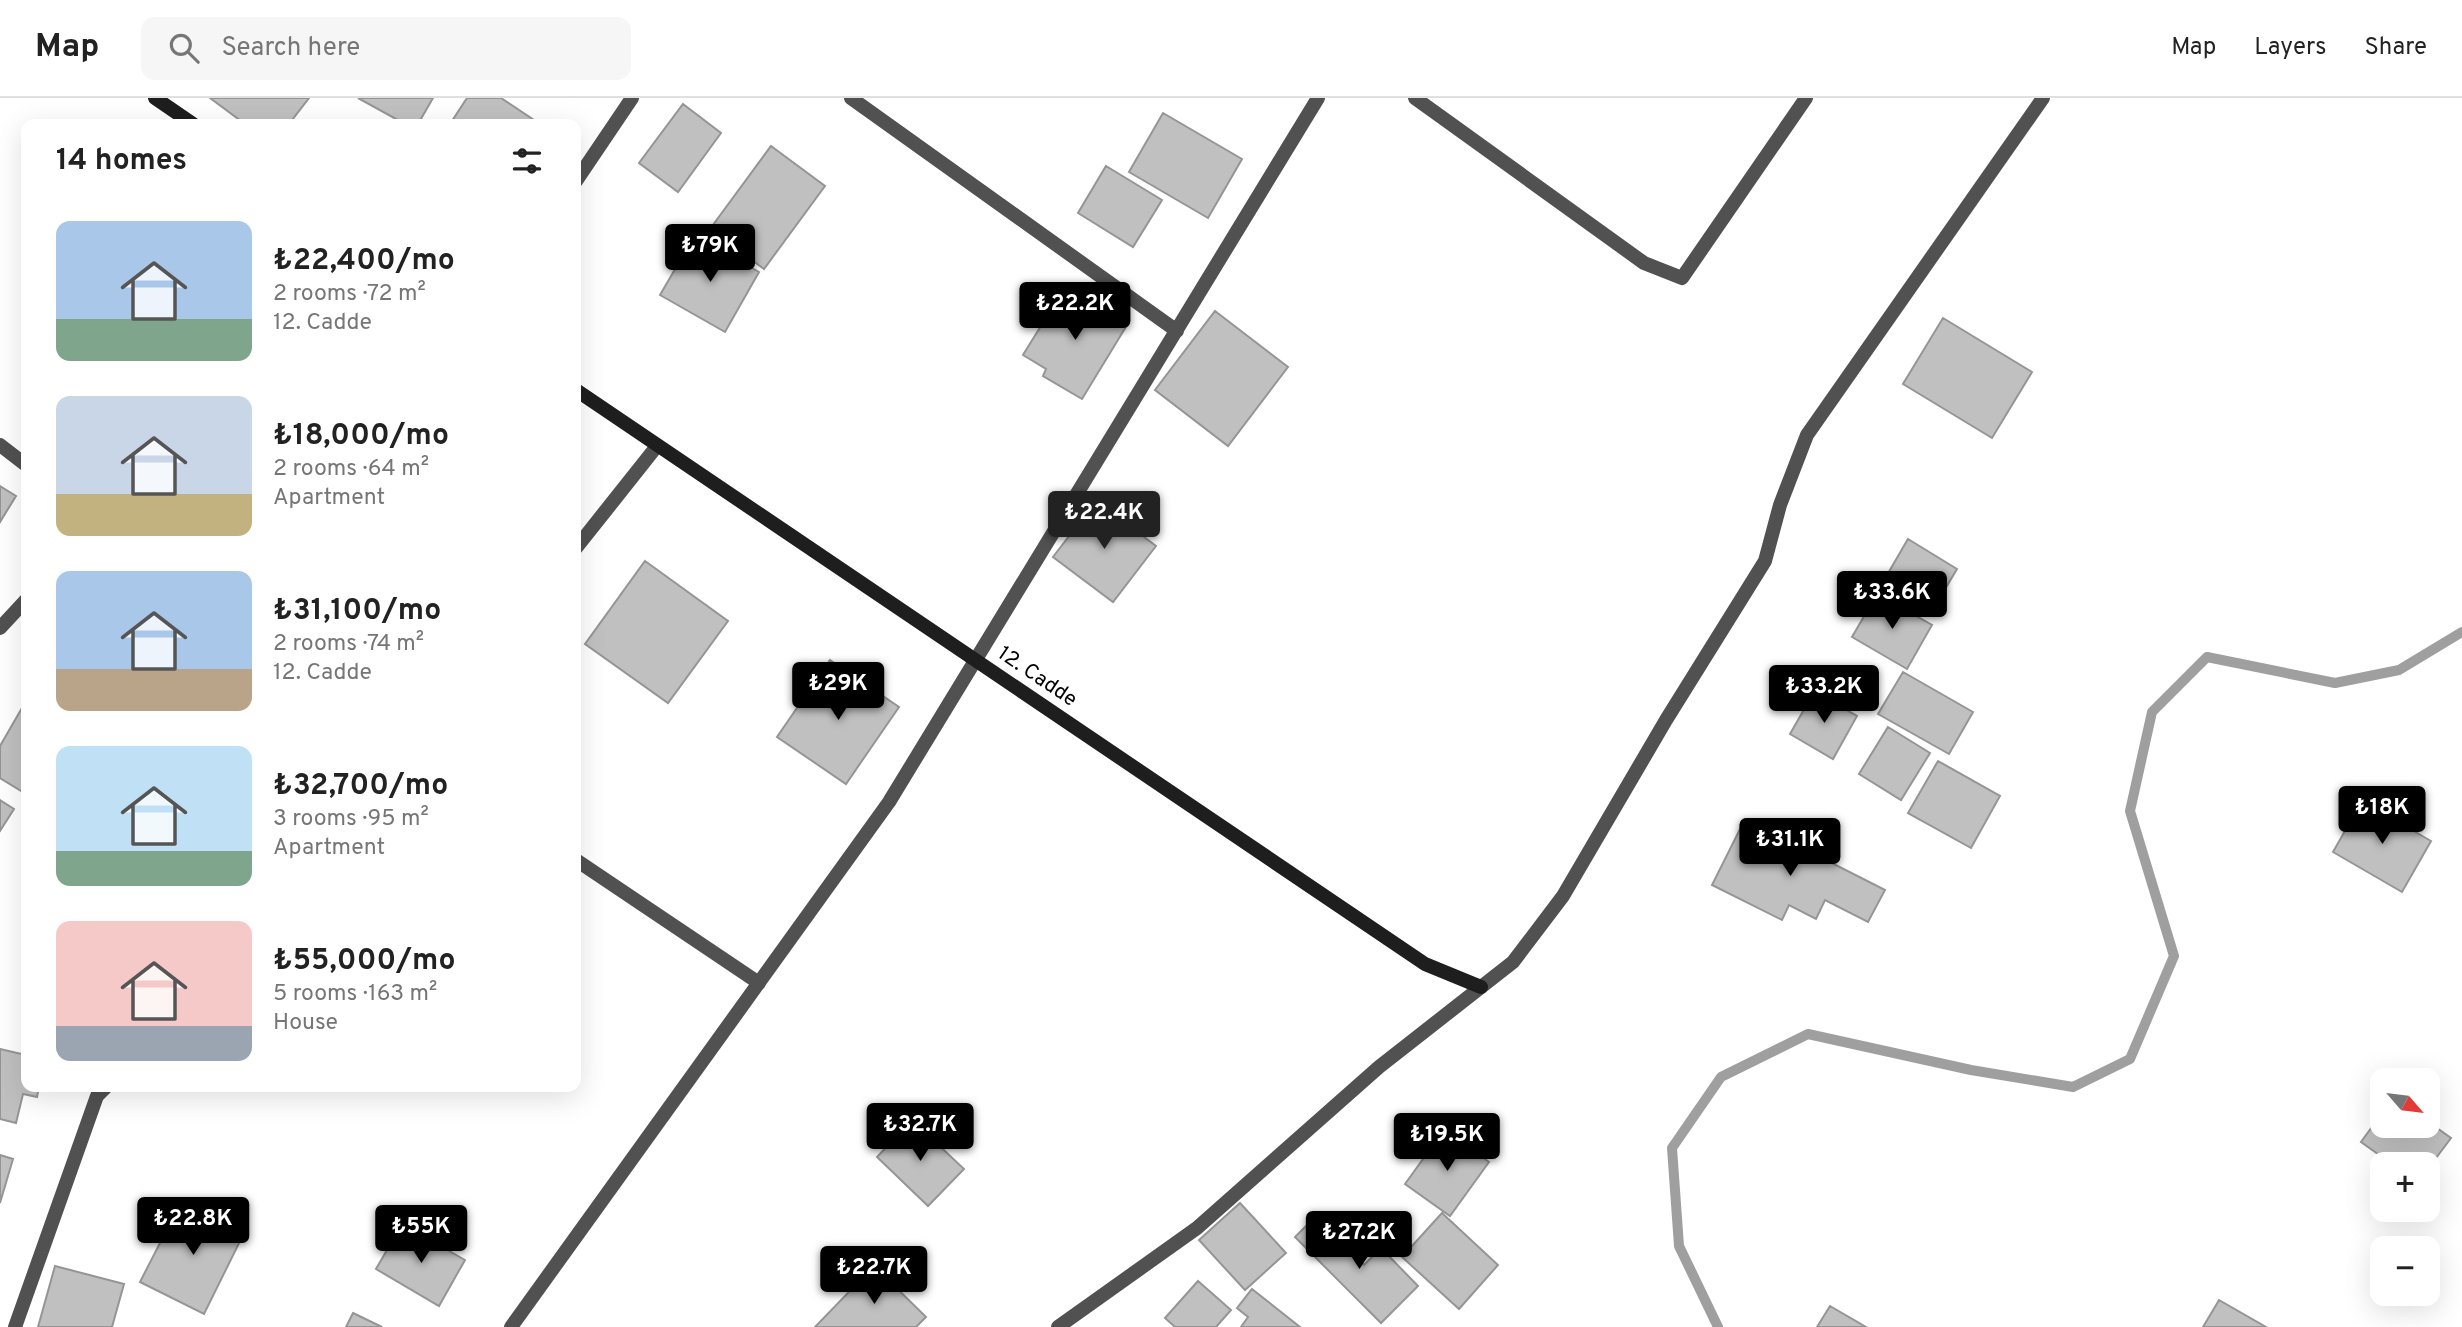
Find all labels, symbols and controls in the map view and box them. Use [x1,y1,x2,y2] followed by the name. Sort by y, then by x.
[141,17,631,80] search box
[35,27,99,69] text: Map
[165,29,203,67] icon: search
[221,32,360,65] text: Search here
[2171,33,2216,63] text: Map
[2254,33,2326,63] text: Layers
[2364,33,2427,63] text: Share
[508,142,546,180] icon: filters
[56,143,187,180] text: 14 homes
[669,225,751,284] pin: ₺79K
[681,232,739,261] text: ₺79K
[273,243,455,280] text: ₺22,400/mo
[112,249,196,333] icon: home
[273,280,426,309] text: 2 rooms · 72 m²
[1018,282,1132,342] pin: ₺22.2K
[1035,290,1115,319] text: ₺22.2K
[273,309,372,338] text: 12. Cadde
[273,418,449,455] text: ₺18,000/mo
[112,424,196,508] icon: home
[273,455,429,484] text: 2 rooms · 64 m²
[273,484,385,513] text: Apartment
[1047,491,1161,551] pin: ₺22.4K
[1064,499,1144,528] text: ₺22.4K
[1835,572,1949,631] pin: ₺33.6K
[1853,579,1931,608] text: ₺33.6K
[273,593,441,630] text: ₺31,100/mo
[112,599,196,683] icon: home
[273,630,424,659] text: 2 rooms · 74 m²
[992,641,1082,713] street label: 12. Cadde
[273,659,372,688] text: 12. Cadde
[797,662,879,722] pin: ₺29K
[1767,666,1881,725] pin: ₺33.2K
[808,670,868,699] text: ₺29K
[1785,673,1863,702] text: ₺33.2K
[273,768,448,805] text: ₺32,700/mo
[112,774,196,858] icon: home
[2341,786,2423,846] pin: ₺18K
[2355,794,2409,823] text: ₺18K
[273,805,429,834] text: 3 rooms · 95 m²
[1733,818,1847,878] pin: ₺31.1K
[1755,826,1825,855] text: ₺31.1K
[273,834,385,863] text: Apartment
[273,943,455,980] text: ₺55,000/mo
[112,949,196,1033] icon: home
[273,980,437,1009] text: 5 rooms · 163 m²
[273,1009,338,1038] text: House
[2370,1068,2440,1138] north arrow
[2370,1068,2440,1306] map controls
[863,1104,977,1163] pin: ₺32.7K
[883,1111,957,1140] text: ₺32.7K
[1390,1114,1504,1173] pin: ₺19.5K
[1410,1121,1484,1150] text: ₺19.5K
[2370,1152,2440,1222] button: +
[136,1198,250,1257] pin: ₺22.8K
[153,1205,233,1234] text: ₺22.8K
[380,1206,462,1265] pin: ₺55K
[1302,1212,1416,1271] pin: ₺27.2K
[391,1213,451,1242] text: ₺55K
[1322,1219,1396,1248] text: ₺27.2K
[2370,1236,2440,1306] button: −
[817,1246,931,1306] pin: ₺22.7K
[836,1254,912,1283] text: ₺22.7K

